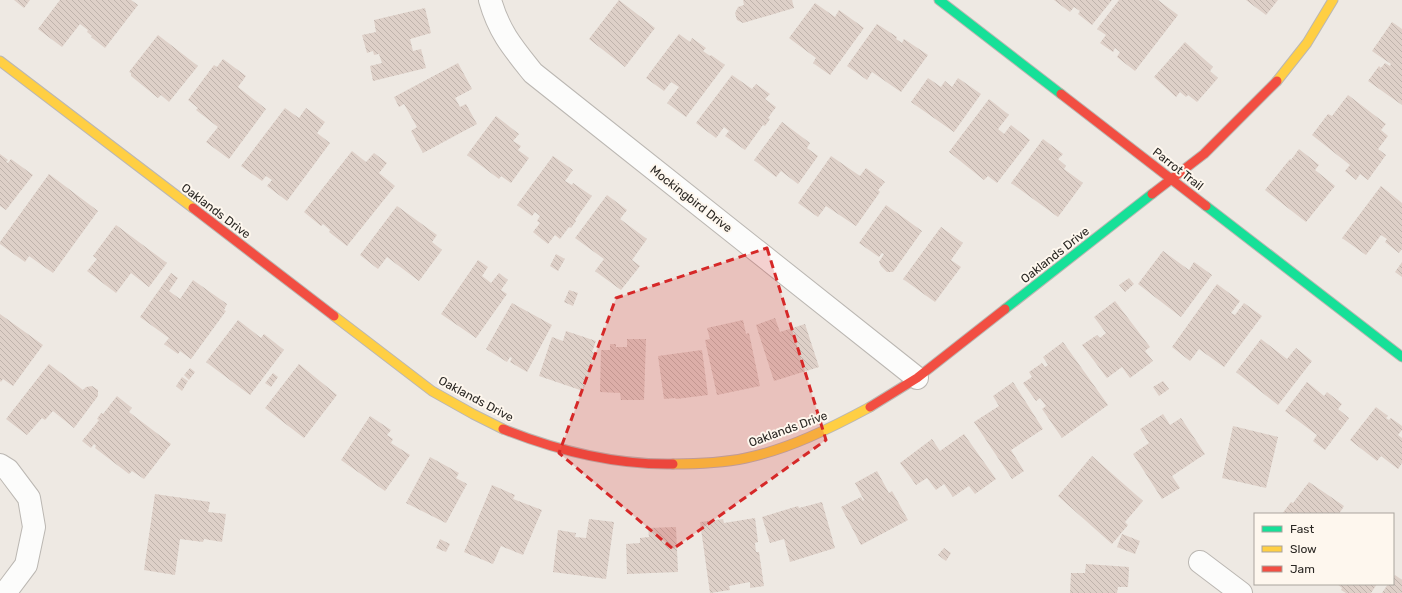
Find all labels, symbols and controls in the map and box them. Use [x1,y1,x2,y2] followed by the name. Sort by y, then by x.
[1150,145,1206,193] street label: Parrot Trail
[647,163,735,235] street label: Mockingbird Drive
[179,180,254,242] street label: Oaklands Drive
[1018,224,1092,286] street label: Oaklands Drive
[436,373,516,425] street label: Oaklands Drive
[747,408,830,450] street label: Oaklands Drive
[1254,513,1394,585] legend
[1290,522,1314,536] text: Fast
[1290,542,1317,556] text: Slow
[1290,562,1315,576] text: Jam

